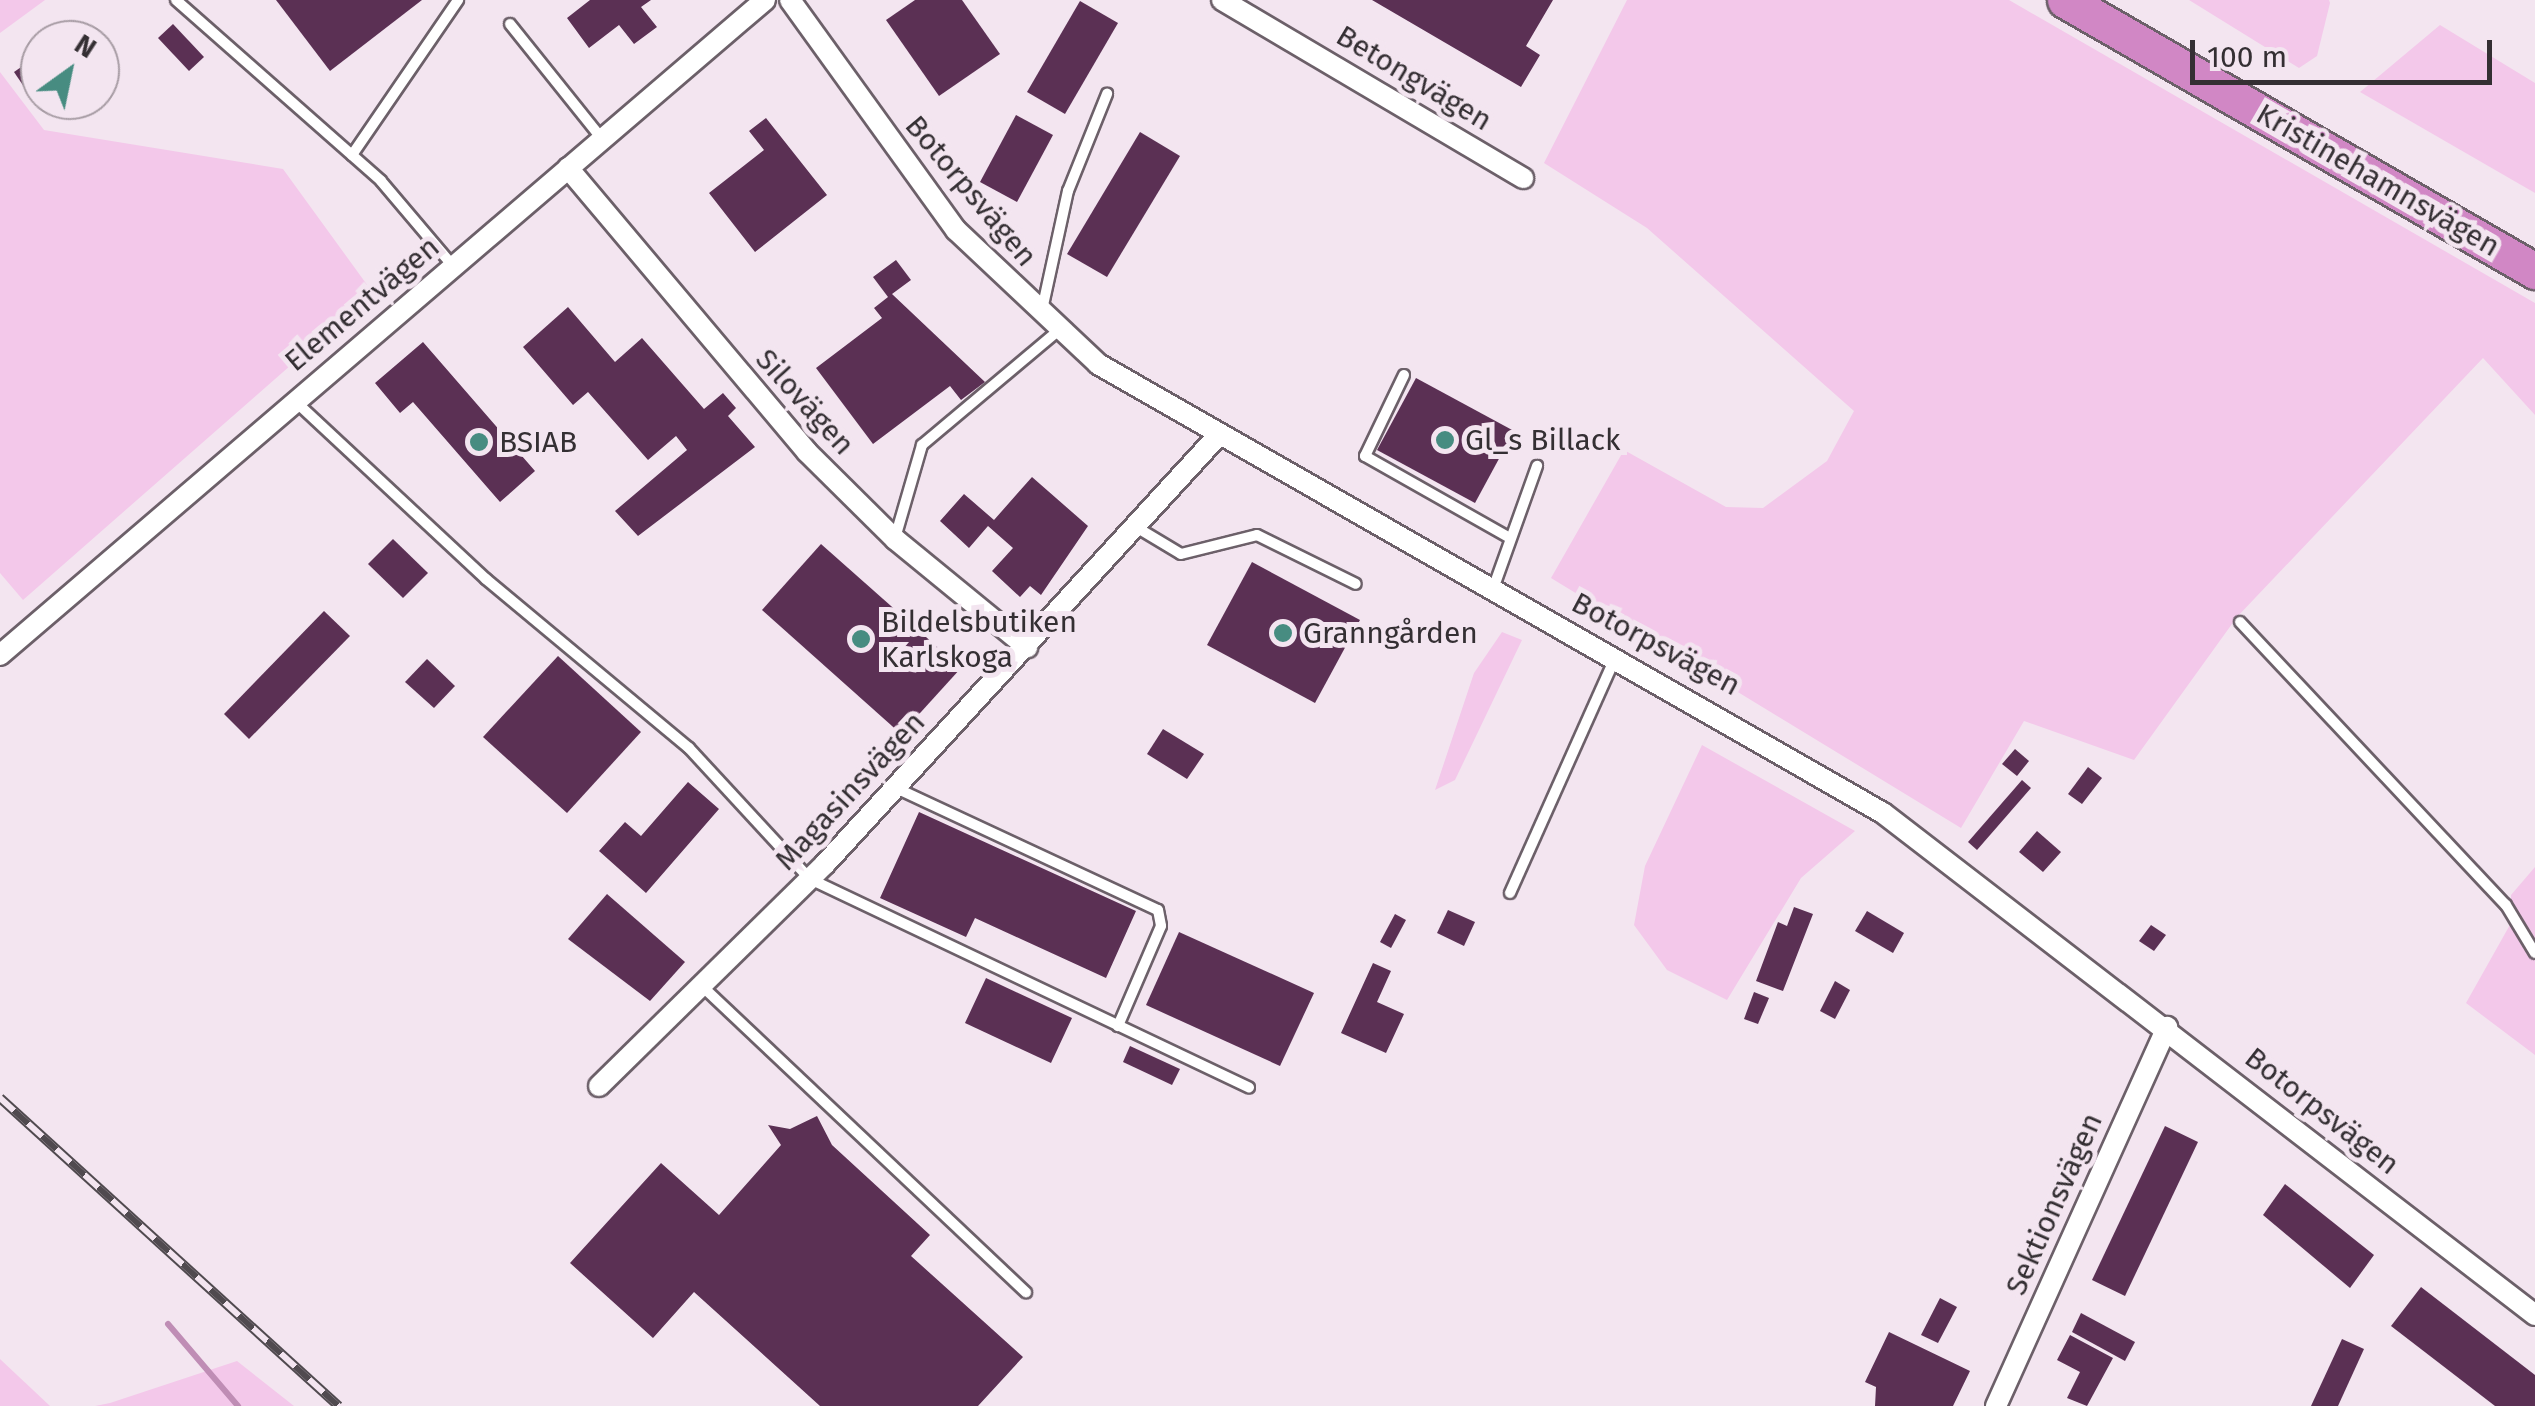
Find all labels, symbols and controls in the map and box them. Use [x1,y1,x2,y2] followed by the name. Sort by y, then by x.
[1330,18,1498,138] street label: Betongvägen
[20,20,120,120] north arrow
[2195,20,2498,82] scale bar
[69,27,102,65] text: N
[2207,39,2287,75] text: 100 m
[2250,96,2506,264] street label: Kristinehamnsvägen
[897,108,1045,274] street label: Botorpsvägen
[277,229,447,379] street label: Elementvägen
[748,342,862,462] street label: Silovägen
[1465,422,1620,458] place label: Gl_s Billack
[499,424,577,460] place label: BSIAB
[1434,429,1456,451] marker: Gl_s Billack
[468,431,490,453] marker: BSIAB
[1565,584,1747,704] street label: Botorpsvägen
[881,604,1077,674] place label: Bildelsbutiken Karlskoga
[1303,615,1478,651] place label: Granngården
[1272,622,1294,644] marker: Granngården
[850,628,872,650] marker: Bildelsbutiken Karlskoga
[768,704,932,878] street label: Magasinsvägen
[2238,1040,2406,1182] street label: Botorpsvägen
[1998,1107,2110,1301] street label: Sektionsvägen

